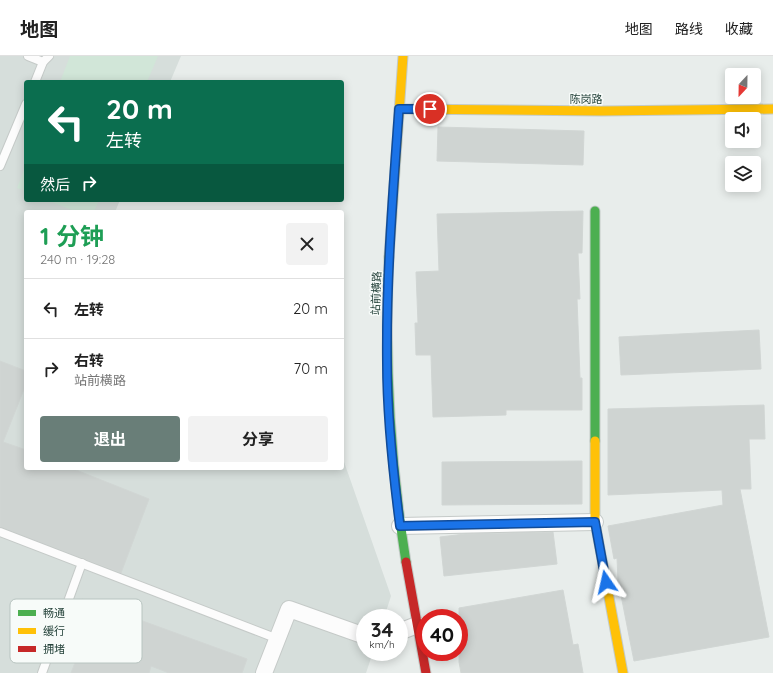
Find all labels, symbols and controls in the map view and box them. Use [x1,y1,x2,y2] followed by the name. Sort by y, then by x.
[20,17,58,41] text: 地图
[625,20,653,38] text: 地图
[675,20,703,38] text: 路线
[725,20,753,38] text: 收藏
[725,68,761,104] north arrow
[725,68,761,192] map controls
[106,91,173,126] text: 20 m
[413,92,447,126] pin
[570,92,603,106] street label: 陈岗路
[40,96,92,148] icon: left
[419,98,441,120] icon: arrive
[725,112,761,148] button: sound
[106,129,142,152] text: 左转
[725,156,761,192] button: layers
[78,172,100,194] icon: right
[40,175,70,194] text: 然后
[40,221,104,251] text: 1 分钟
[286,223,328,265] button: close
[40,251,115,267] text: 240 m · 19:28
[368,271,384,315] street label: 站前横路
[40,298,62,320] icon: left
[293,299,328,318] text: 20 m
[74,300,104,319] text: 左转
[74,351,104,370] text: 右转
[40,358,62,380] icon: right
[294,359,328,378] text: 70 m
[74,372,126,388] text: 站前横路
[40,416,180,462] button: 退出
[188,416,328,462] button: 分享
[585,561,627,603] position arrow
[10,599,142,663] legend
[43,606,65,620] text: 畅通
[416,609,468,661] speed limit sign: 40
[371,617,393,642] text: 34
[43,624,65,638] text: 缓行
[369,638,395,651] text: km/h
[43,642,65,656] text: 拥堵

